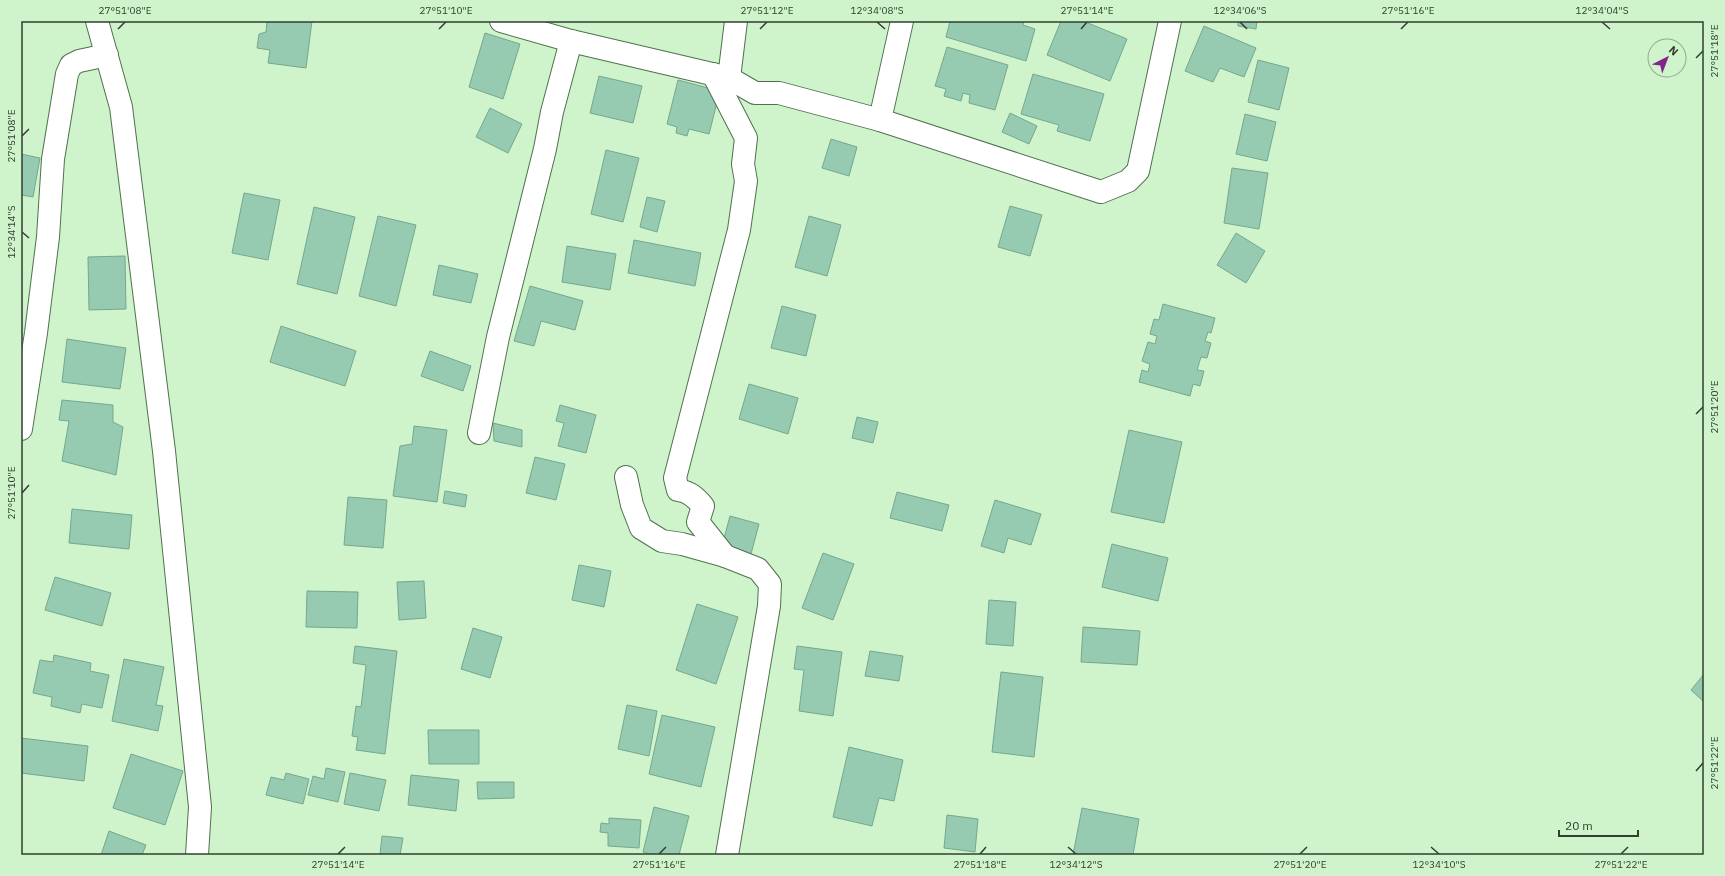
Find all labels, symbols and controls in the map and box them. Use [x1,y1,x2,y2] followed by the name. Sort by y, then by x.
[98,4,152,17] text: 27°51'08"E
[419,4,473,17] text: 27°51'10"E
[740,4,794,17] text: 27°51'12"E
[850,4,904,17] text: 12°34'08"S
[1060,4,1114,17] text: 27°51'14"E
[1213,4,1267,17] text: 12°34'06"S
[1381,4,1435,17] text: 27°51'16"E
[1575,4,1629,17] text: 12°34'04"S
[1708,24,1721,78] text: 27°51'18"E
[1647,38,1687,78] north arrow
[1666,43,1681,58] text: N
[5,109,18,163] text: 27°51'08"E
[5,205,18,259] text: 12°34'14"S
[1708,380,1721,434] text: 27°51'20"E
[5,466,18,520] text: 27°51'10"E
[1708,736,1721,790] text: 27°51'22"E
[1559,812,1638,838] scale bar
[1565,818,1593,833] text: 20 m
[311,858,365,871] text: 27°51'14"E
[632,858,686,871] text: 27°51'16"E
[953,858,1007,871] text: 27°51'18"E
[1049,858,1103,871] text: 12°34'12"S
[1273,858,1327,871] text: 27°51'20"E
[1412,858,1466,871] text: 12°34'10"S
[1594,858,1648,871] text: 27°51'22"E

